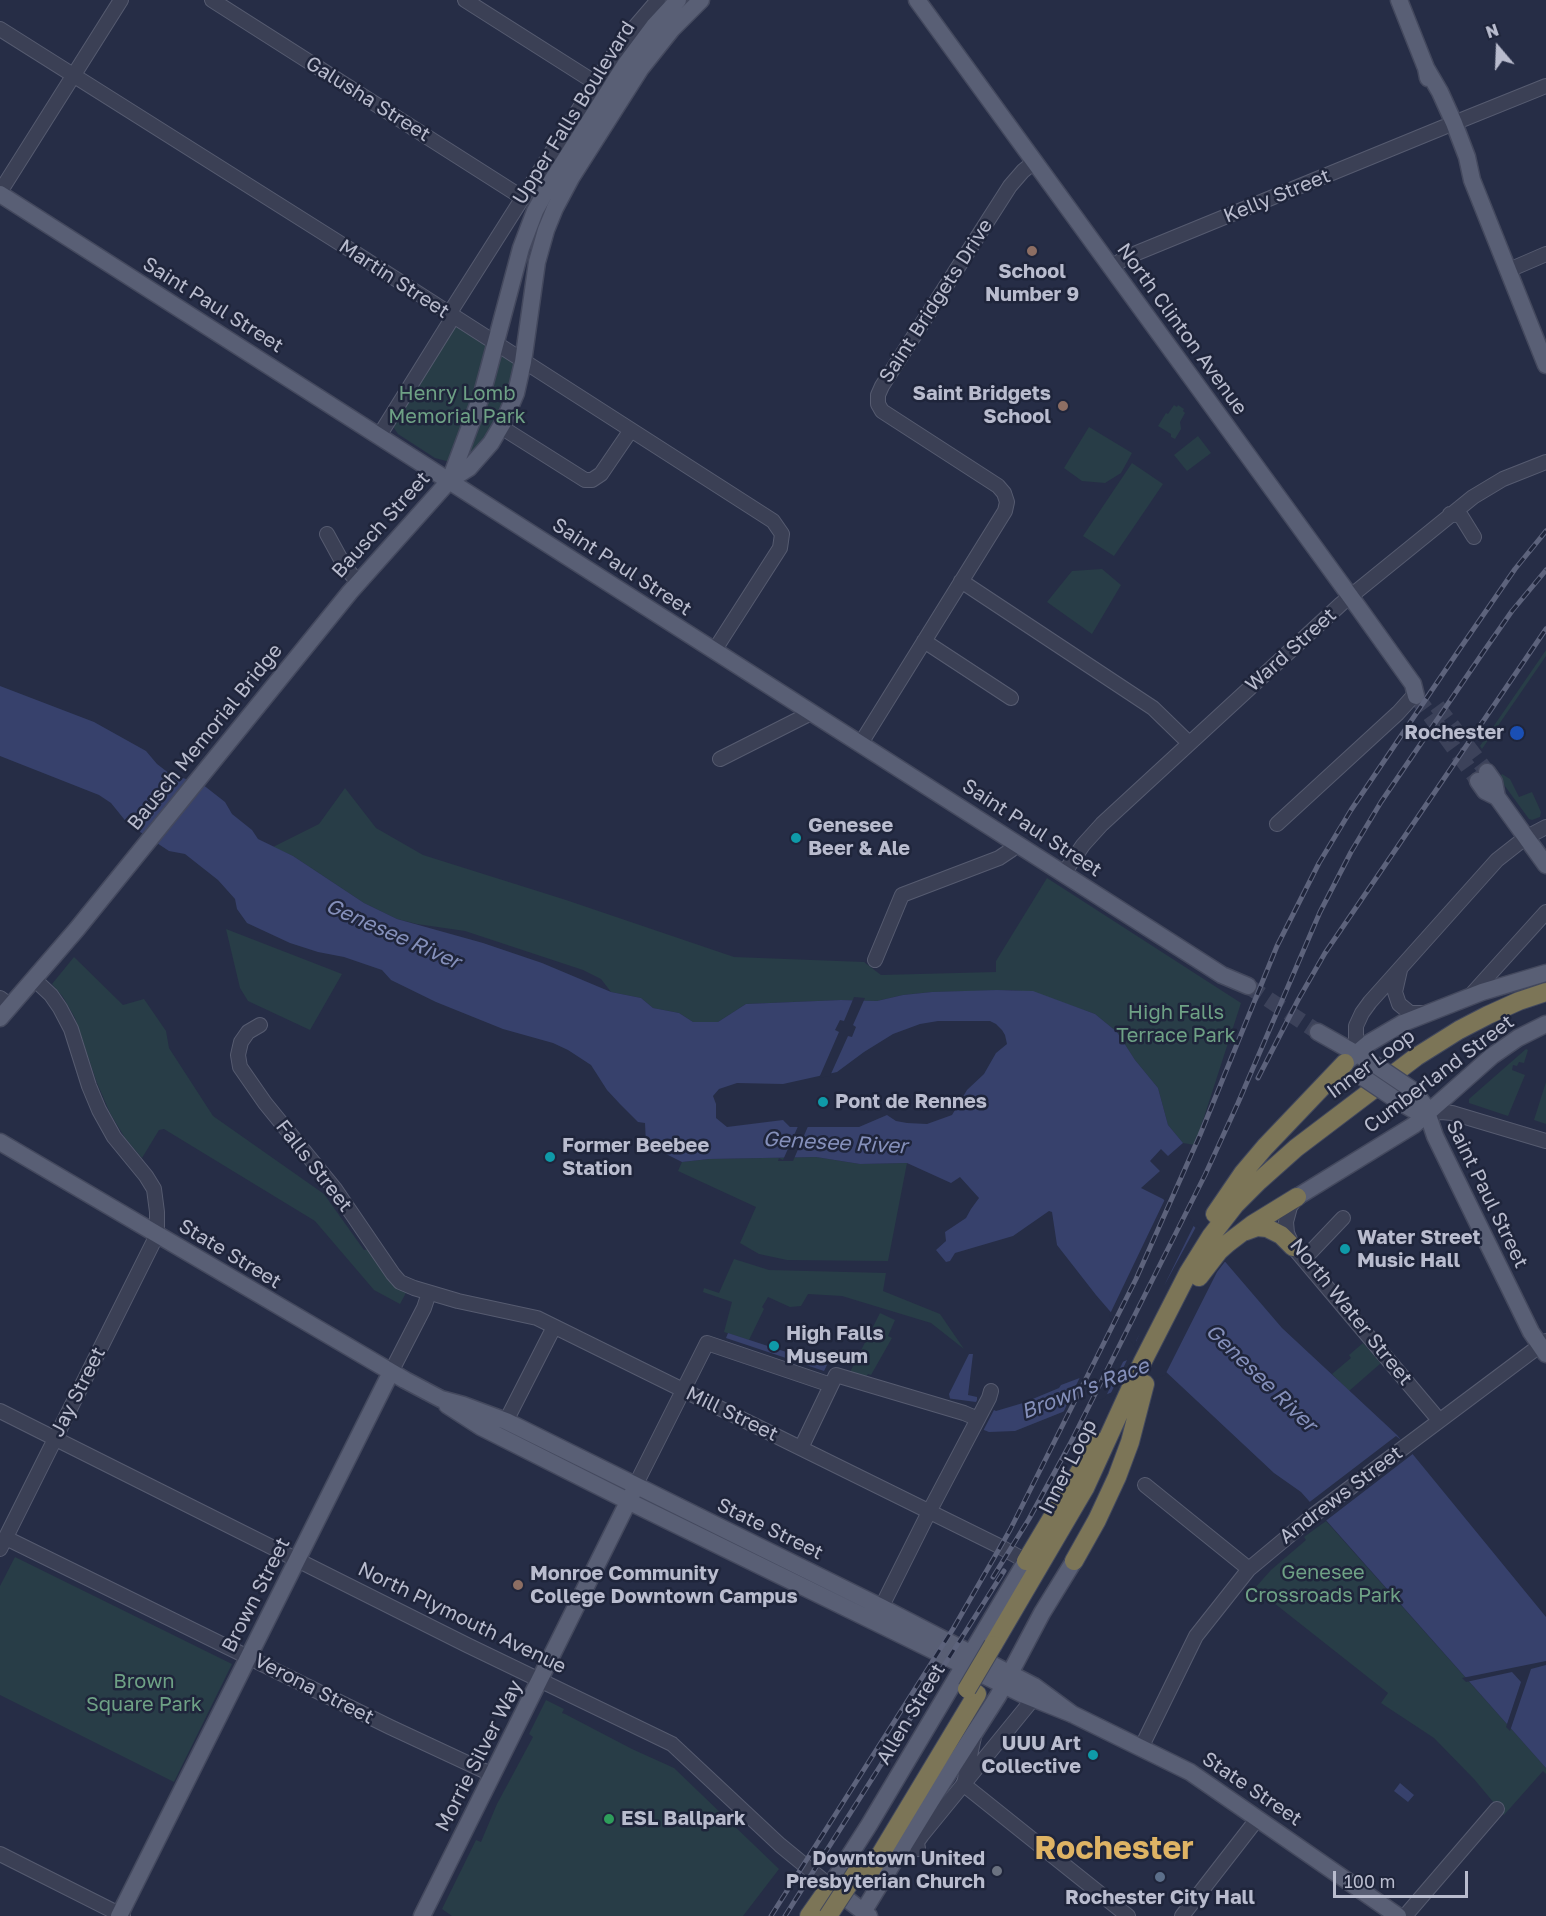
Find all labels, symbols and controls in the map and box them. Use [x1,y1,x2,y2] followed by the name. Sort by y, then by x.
[508,17,640,209] street label: Upper Falls Boulevard
[1468,18,1528,78] north arrow
[1483,20,1501,42] text: N
[301,51,435,147] street label: Galusha Street
[1220,164,1334,228] street label: Kelly Street
[874,215,998,387] street label: Saint Bridgets Drive
[334,234,454,324] street label: Martin Street
[1112,239,1252,419] street label: North Clinton Avenue
[1025,244,1039,258] marker: School Number 9
[138,252,288,358] street label: Saint Paul Street
[985,260,1079,307] place label: School Number 9
[388,382,526,429] park label: Henry Lomb Memorial Park
[913,382,1051,429] place label: Saint Bridgets School
[1056,399,1070,413] marker: Saint Bridgets School
[327,467,435,583] street label: Bausch Street
[548,513,696,621] street label: Saint Paul Street
[1241,603,1341,697] street label: Ward Street
[122,639,288,835] street label: Bausch Memorial Bridge
[1404,721,1504,745] place label: Rochester
[1508,724,1526,742] marker: Rochester
[958,774,1106,882] street label: Saint Paul Street
[808,814,910,861] place label: Genesee Beer & Ale
[789,831,803,845] marker: Genesee Beer & Ale
[322,893,464,975] water label: Genesee River
[1116,1001,1236,1048] park label: High Falls Terrace Park
[1359,1010,1519,1138] street label: Cumberland Street
[1322,1024,1420,1104] street label: Inner Loop
[835,1090,987,1114] place label: Pont de Rennes
[816,1095,830,1109] marker: Pont de Rennes
[271,1115,357,1217] street label: Falls Street
[1441,1116,1533,1272] street label: Saint Paul Street
[762,1127,908,1159] water label: Genesee River
[562,1134,709,1181] place label: Former Beebee Station
[543,1150,557,1164] marker: Former Beebee Station
[174,1214,286,1294] street label: State Street
[1357,1226,1480,1273] place label: Water Street Music Hall
[1284,1234,1418,1390] street label: North Water Street
[1338,1242,1352,1256] marker: Water Street Music Hall
[1200,1319,1322,1437] water label: Genesee River
[786,1322,884,1369] place label: High Falls Museum
[767,1339,781,1353] marker: High Falls Museum
[45,1343,111,1441] street label: Jay Street
[1018,1353,1152,1425] water label: Brown's Race
[682,1381,782,1447] street label: Mill Street
[1034,1416,1102,1518] street label: Inner Loop
[1275,1441,1407,1549] street label: Andrews Street
[713,1493,827,1565] street label: State Street
[217,1534,295,1656] street label: Brown Street
[354,1557,570,1679] street label: North Plymouth Avenue
[1245,1561,1401,1608] park label: Genesee Crossroads Park
[530,1562,798,1609] place label: Monroe Community College Downtown Campus
[511,1578,525,1592] marker: Monroe Community College Downtown Campus
[250,1649,378,1729] street label: Verona Street
[871,1659,951,1769] street label: Allen Street
[86,1670,202,1717] park label: Brown Square Park
[430,1676,528,1836] street label: Morrie Silver Way
[981,1732,1081,1779] place label: UUU Art Collective
[1197,1747,1307,1831] street label: State Street
[1086,1748,1100,1762] marker: UUU Art Collective
[621,1807,746,1831] place label: ESL Ballpark
[602,1812,616,1826] marker: ESL Ballpark
[1034,1830,1194,1868] district label: Rochester
[786,1847,985,1894] place label: Downtown United Presbyterian Church
[1336,1859,1471,1897] scale bar
[990,1864,1004,1878] marker: Downtown United Presbyterian Church
[1153,1870,1167,1884] marker: Rochester City Hall
[1344,1870,1395,1892] text: 100 m
[1065,1886,1255,1910] place label: Rochester City Hall

